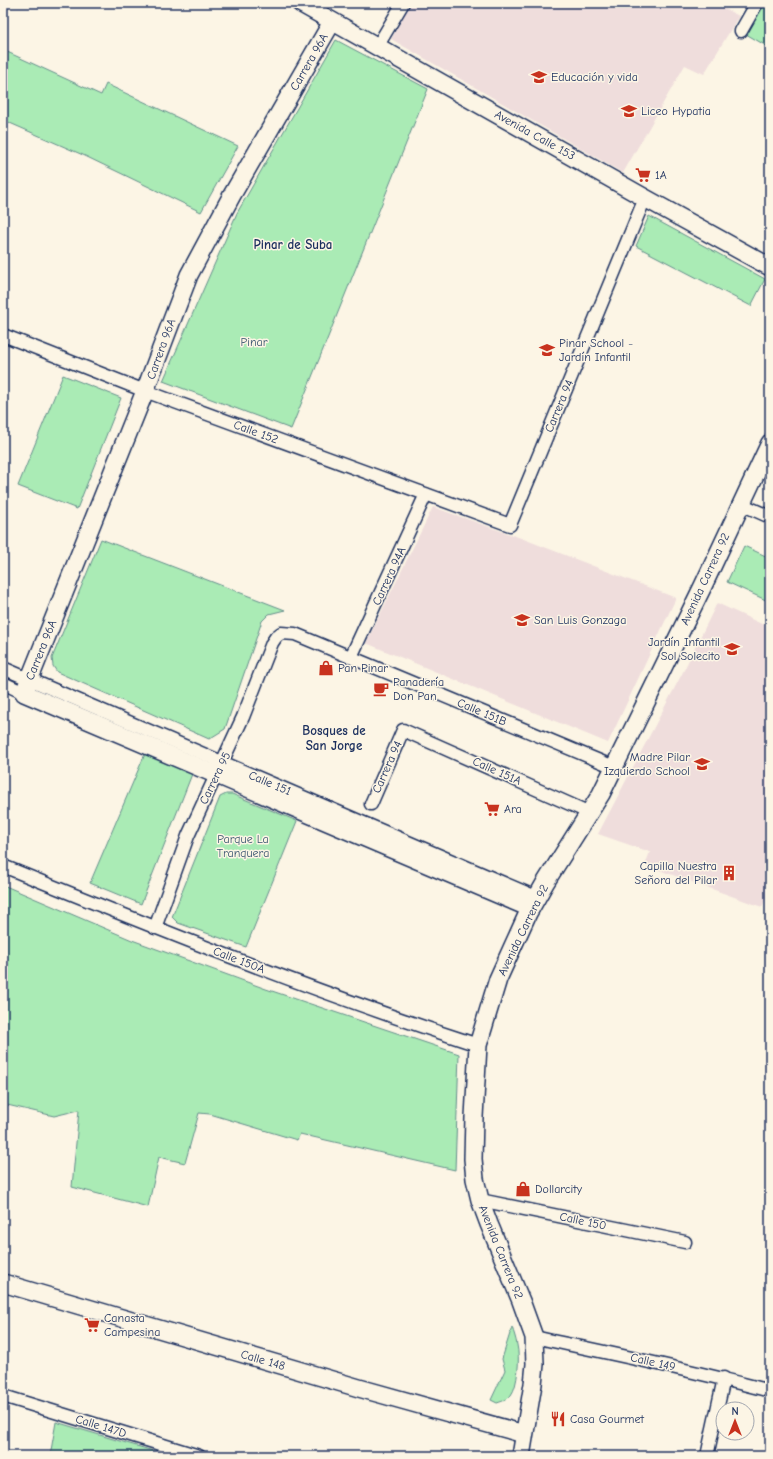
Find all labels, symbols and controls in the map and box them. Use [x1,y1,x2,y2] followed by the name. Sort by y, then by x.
[287,31,331,93] street label: Carrera 96A
[530,68,548,86] school or university icon: Educación y vida
[551,70,638,84] place label: Educación y vida
[620,102,638,120] school or university icon: Liceo Hypatia
[641,104,711,118] place label: Liceo Hypatia
[492,107,578,163] street label: Avenida Calle 153
[634,166,652,184] supermarket icon: 1A
[655,168,667,182] place label: 1A
[254,237,332,252] district label: Pinar de Suba
[144,317,178,381] street label: Carrera 96A
[240,335,268,349] park label: Pinar
[559,336,633,364] place label: Pinar School - Jardín Infantil
[538,341,556,359] school or university icon: Pinar School - Jardín Infantil
[542,377,576,434] street label: Carrera 94
[232,417,280,447] street label: Calle 152
[678,531,732,627] street label: Avenida Carrera 92
[369,545,409,607] street label: Carrera 94A
[513,611,531,629] school or university icon: San Luis Gonzaga
[534,613,626,627] place label: San Luis Gonzaga
[23,618,59,682] street label: Carrera 96A
[648,635,720,663] place label: Jardín Infantil Sol Solecito
[723,640,741,658] school or university icon: Jardín Infantil Sol Solecito
[317,659,335,677] shop icon: Pan Pinar
[338,661,388,675] place label: Pan Pinar
[393,675,444,703] place label: Panadería Don Pan
[372,680,390,698] cafe icon: Panadería Don Pan
[455,695,509,729] street label: Calle 151B
[302,723,366,753] district label: Bosques de San Jorge
[369,738,405,795] street label: Carrera 94
[196,750,234,806] street label: Carrera 95
[604,750,690,778] place label: Madre Pilar Izquierdo School
[470,754,524,788] street label: Calle 151A
[693,755,711,773] school or university icon: Madre Pilar Izquierdo School
[247,768,294,798] street label: Calle 151
[483,800,501,818] supermarket icon: Ara
[504,802,522,816] place label: Ara
[217,832,269,860] park label: Parque La Tranquera
[635,859,717,887] place label: Capilla Nuestra Señora del Pilar
[720,864,738,882] building icon: Capilla Nuestra Señora del Pilar
[495,882,551,978] street label: Avenida Carrera 92
[211,944,267,976] street label: Calle 150A
[514,1180,532,1198] shop icon: Dollarcity
[535,1182,583,1196] place label: Dollarcity
[476,1203,526,1301] street label: Avenida Carrera 92
[558,1209,608,1233] street label: Calle 150
[104,1311,160,1339] place label: Canasta Campesina
[83,1316,101,1334] supermarket icon: Canasta Campesina
[239,1347,287,1373] street label: Calle 148
[629,1350,677,1374] street label: Calle 149
[715,1401,755,1441] north arrow
[731,1405,739,1418] text: N
[549,1410,567,1428] restaurant icon: Casa Gourmet
[74,1412,128,1440] street label: Calle 147D
[570,1412,644,1426] place label: Casa Gourmet

